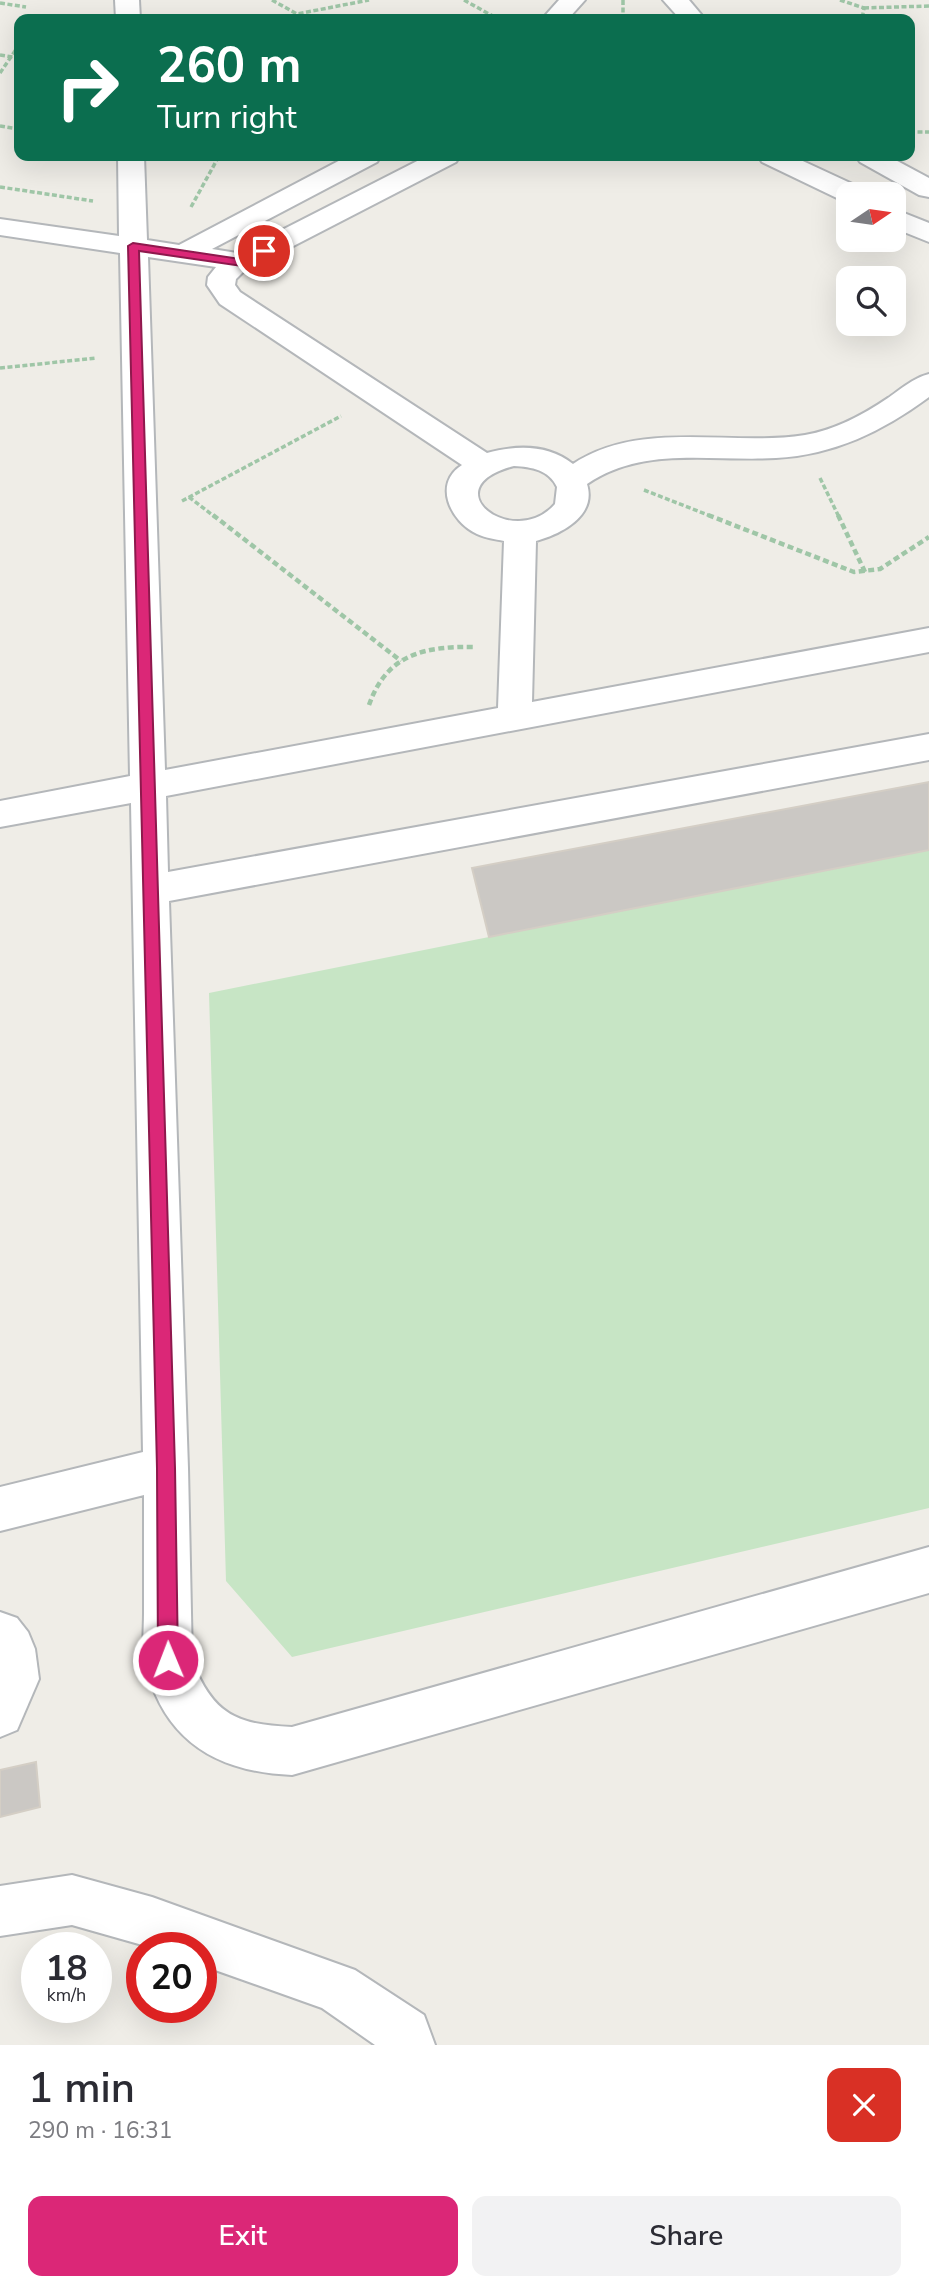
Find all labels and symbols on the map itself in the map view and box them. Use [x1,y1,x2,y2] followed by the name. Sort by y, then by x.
[836,182,906,252] north arrow
[234,221,294,281] pin
[131,1623,205,1697] position arrow
[126,1932,217,2023] speed limit sign: 20

